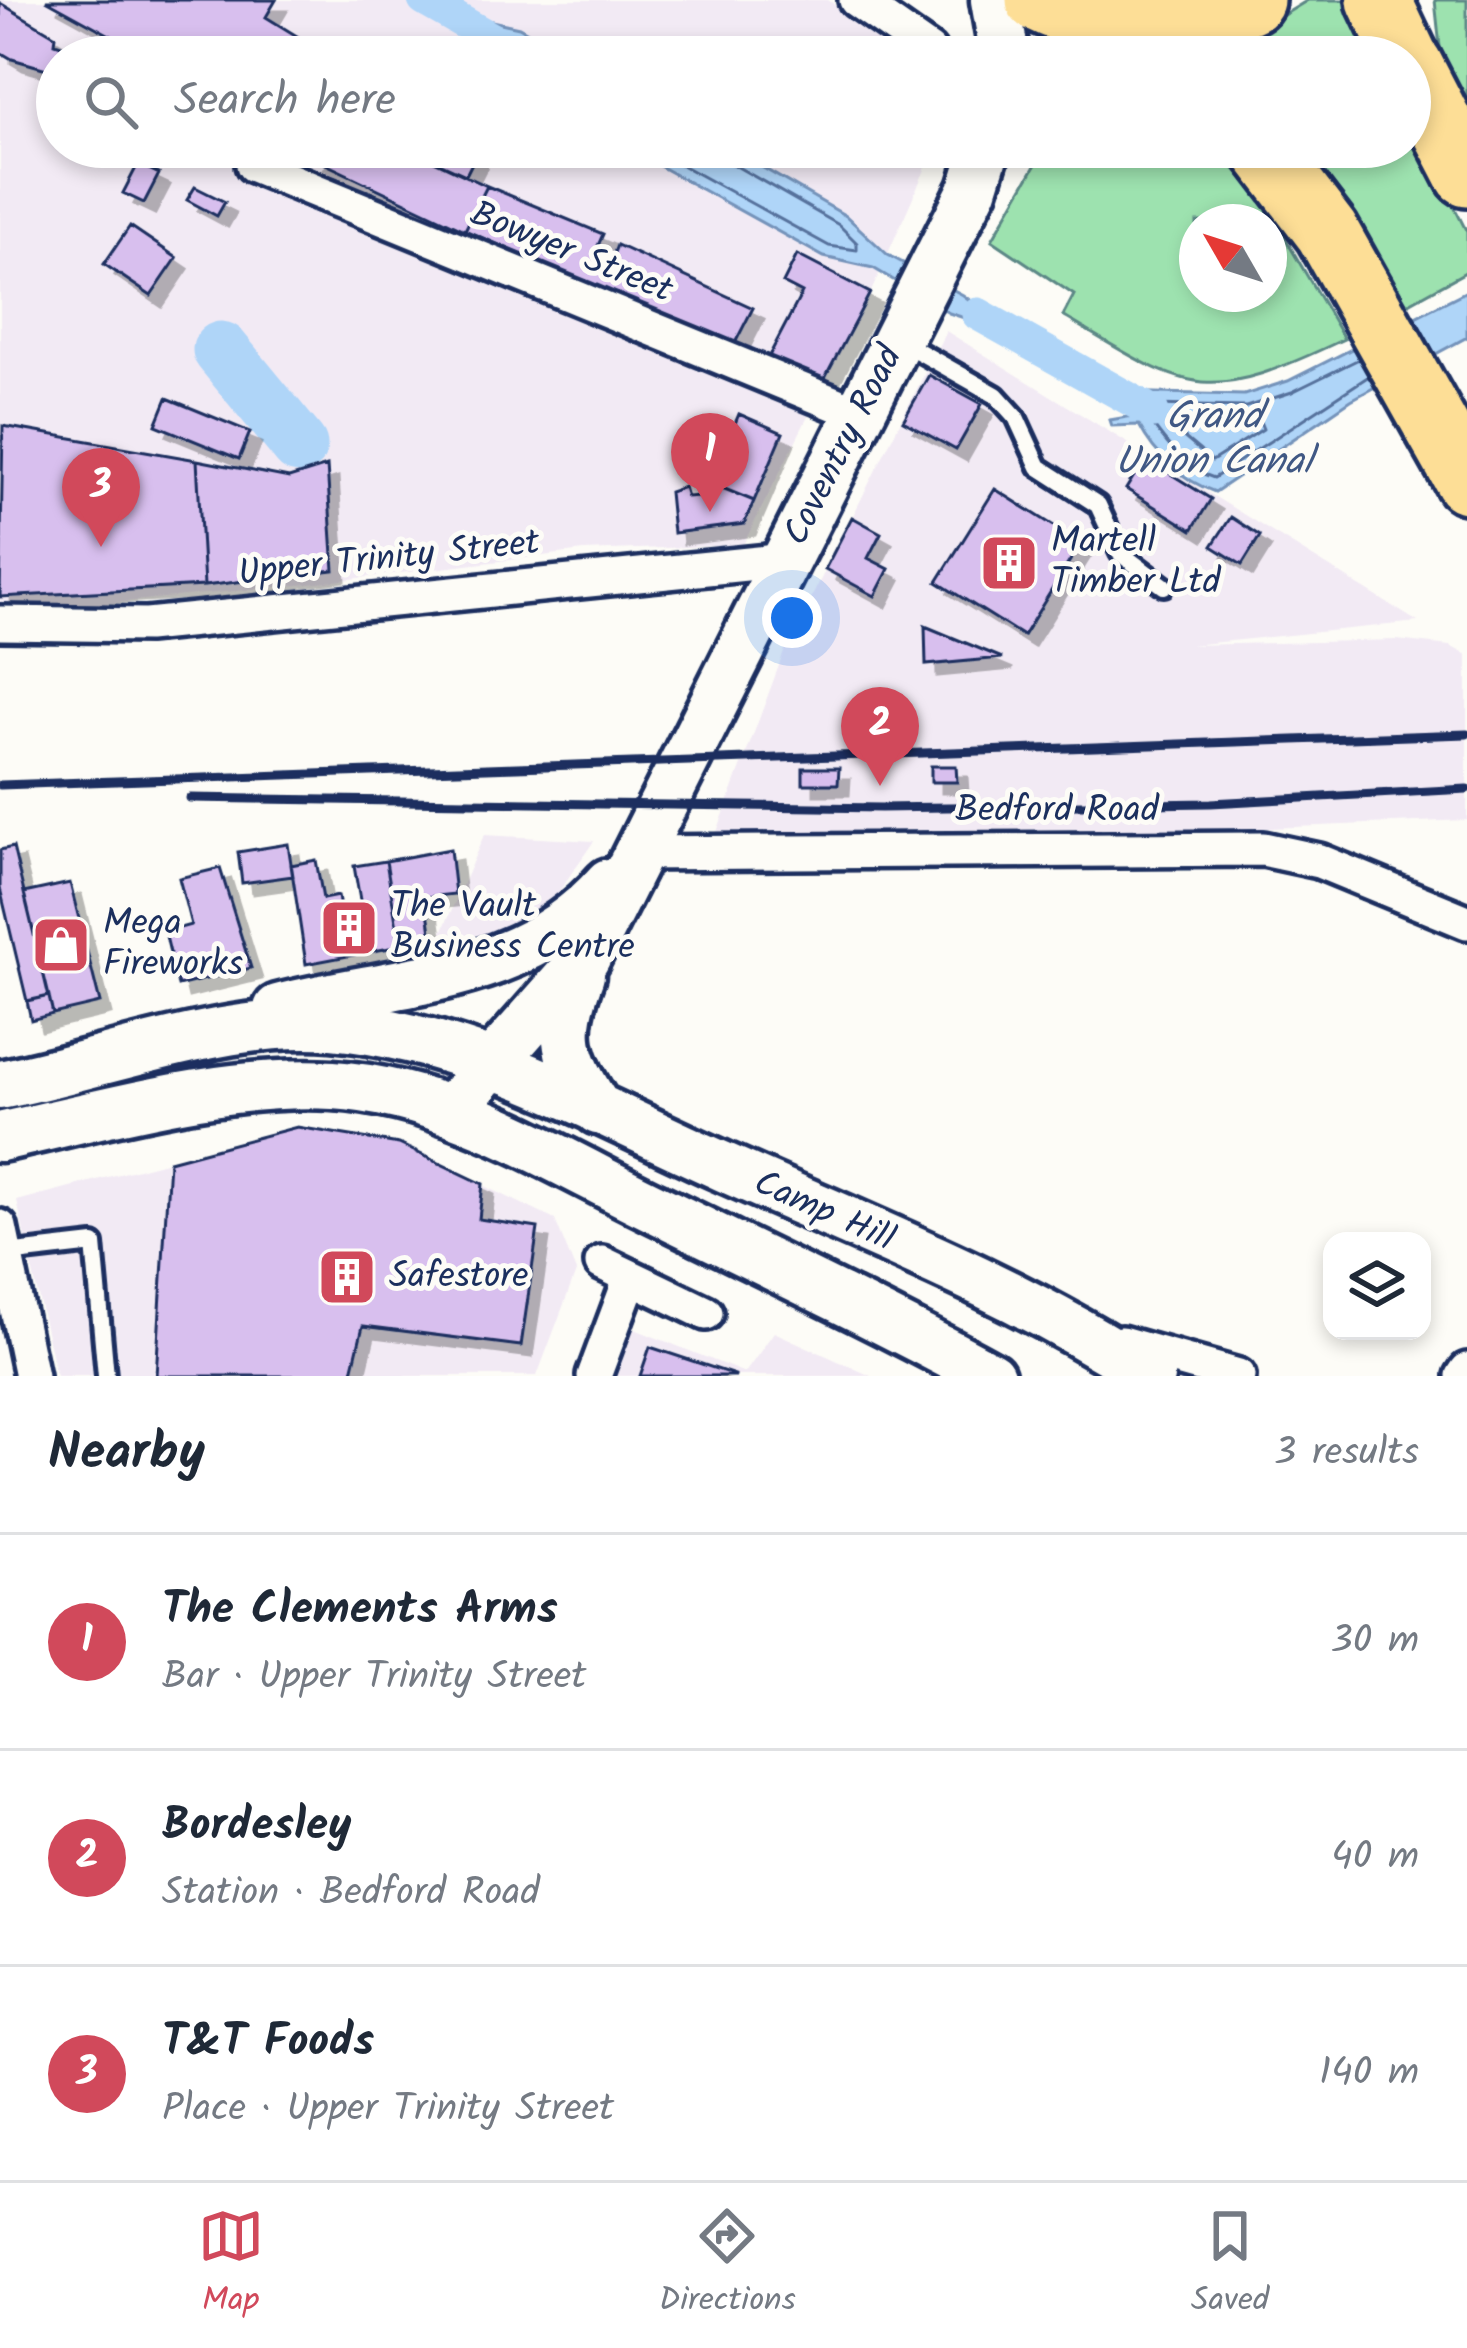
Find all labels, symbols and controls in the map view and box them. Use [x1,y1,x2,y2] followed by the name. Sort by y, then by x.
[36,36,1431,168] search box
[174,66,396,138] text: Search here
[78,69,144,135] icon: search
[461,186,682,320] street label: Bowyer Street
[1179,204,1287,312] north arrow
[769,335,919,556] street label: Coventry Road
[1115,387,1320,494] water label: Grand Union Canal
[671,413,749,512] pin: 1
[62,448,140,547] pin: 3
[1051,514,1222,612] place label: Martell Timber Ltd
[236,515,543,603] street label: Upper Trinity Street
[978,532,1040,594] building icon: Martell Timber Ltd
[762,588,822,648] your location
[841,687,919,786] pin: 2
[955,783,1160,840] street label: Bedford Road
[391,879,635,977] place label: The Vault Business Centre
[103,896,243,994] place label: Mega Fireworks
[318,897,380,959] building icon: The Vault Business Centre
[30,914,92,976] shop icon: Mega Fireworks
[744,1156,904,1268] street label: Camp Hill
[1323,1232,1431,1340] map controls
[1323,1232,1431,1340] button: layers
[316,1246,378,1308] building icon: Safestore
[389,1249,528,1306] place label: Safestore
[48,1414,205,1495] text: Nearby
[1274,1423,1419,1485] text: 3 results
[162,1575,558,1647] text: The Clements Arms
[81,1611,93,1673] text: 1
[1331,1611,1419,1673] text: 30 m
[162,1647,586,1709] text: Bar · Upper Trinity Street
[162,1791,351,1863] text: Bordesley
[76,1827,98,1889] text: 2
[1331,1827,1419,1889] text: 40 m
[162,1863,540,1925] text: Station · Bedford Road
[162,2007,374,2079] text: T&T Foods
[76,2043,98,2105] text: 3
[1319,2043,1419,2105] text: 140 m
[162,2079,614,2141] text: Place · Upper Trinity Street
[198,2203,264,2328] tab: Map
[659,2203,796,2328] tab: Directions
[1191,2203,1269,2328] tab: Saved

